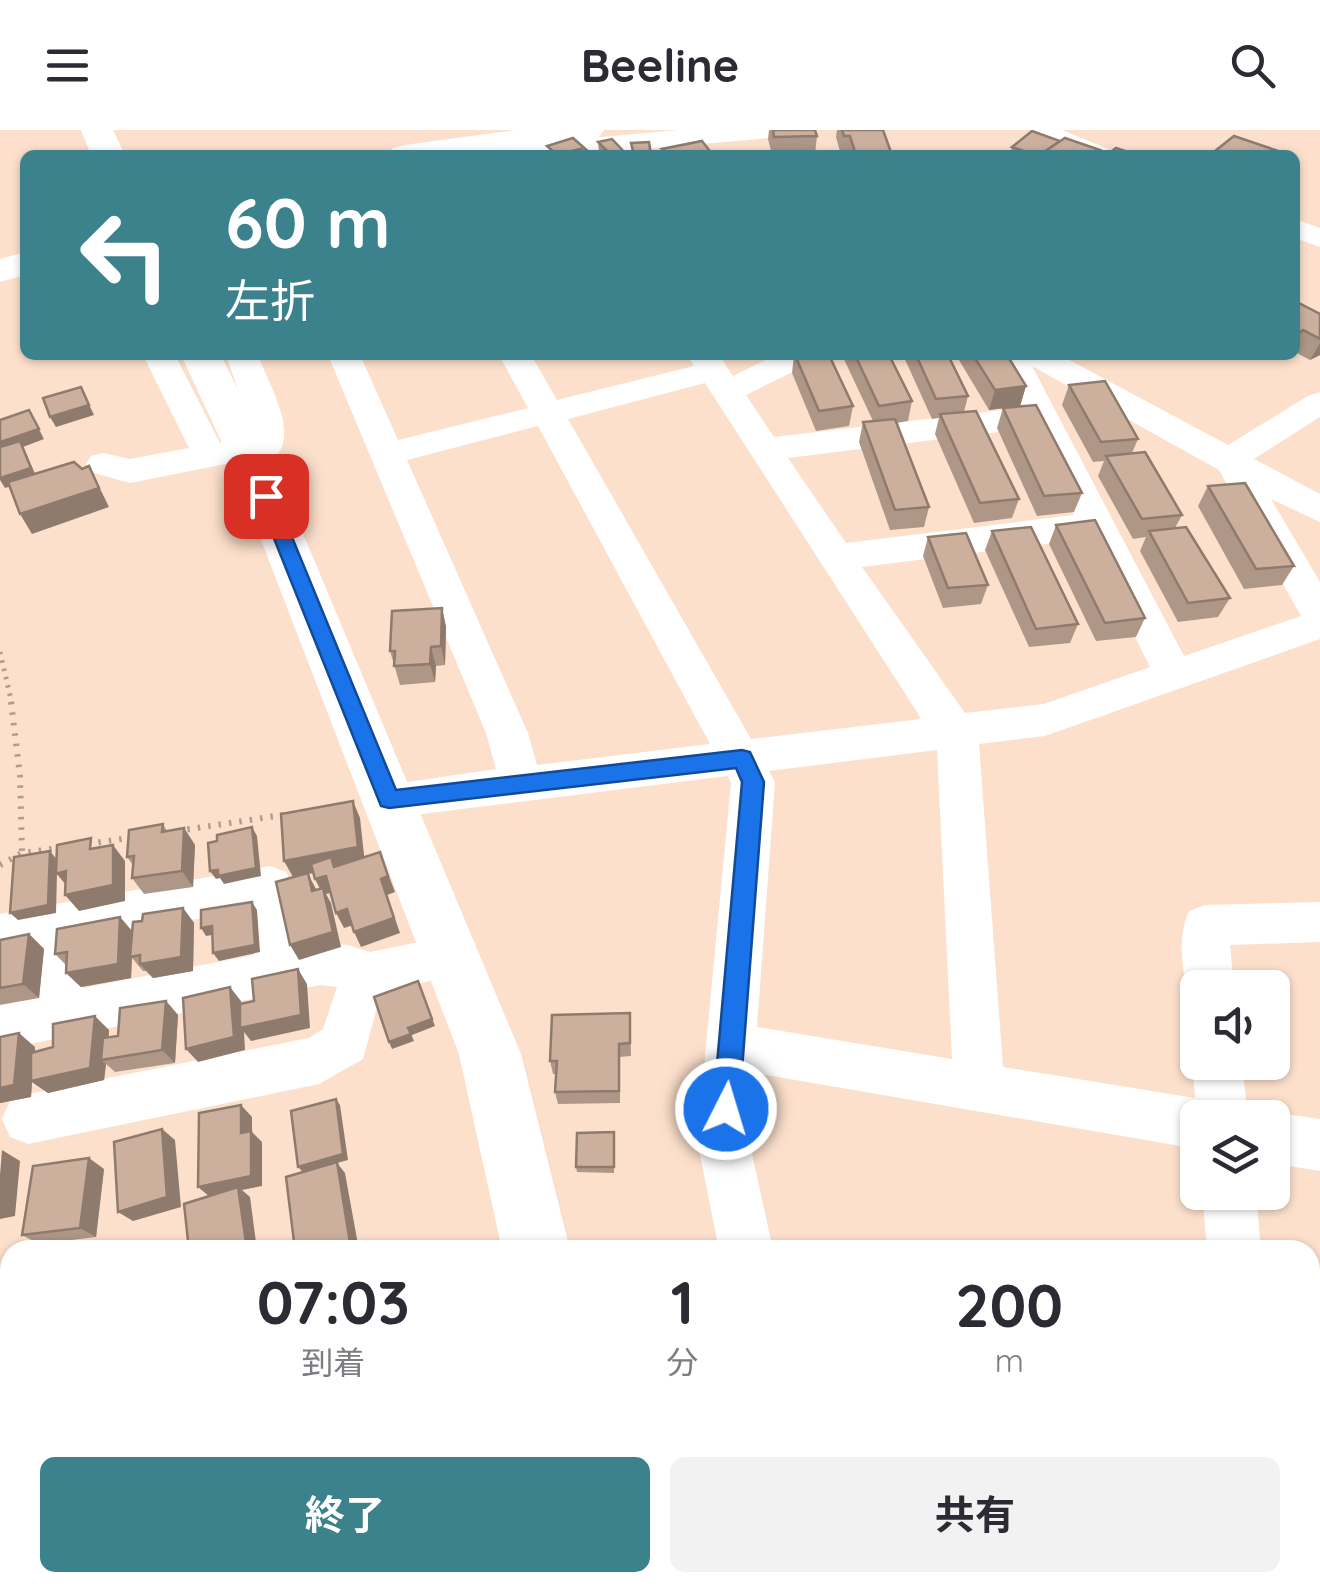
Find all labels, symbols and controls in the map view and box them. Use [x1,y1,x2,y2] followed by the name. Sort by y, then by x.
[581,37,739,93] text: Beeline
[40,38,95,93] icon: menu
[1225,38,1280,93] icon: search
[225,178,391,266] text: 60 m
[60,190,190,320] icon: left
[225,272,315,328] text: 左折
[224,454,309,539] pin
[239,469,294,524] icon: arrive
[1180,970,1290,1210] map controls
[1180,970,1290,1080] button: sound
[674,1057,778,1161] position arrow
[1180,1100,1290,1210] button: layers
[257,1264,410,1339] text: 07:03
[671,1264,694,1339] text: 1
[955,1267,1063,1342] text: 200
[995,1340,1024,1380] text: m
[301,1342,365,1382] text: 到着
[666,1342,699,1382] text: 分
[40,1457,650,1572] button: 終了
[670,1457,1280,1572] button: 共有

